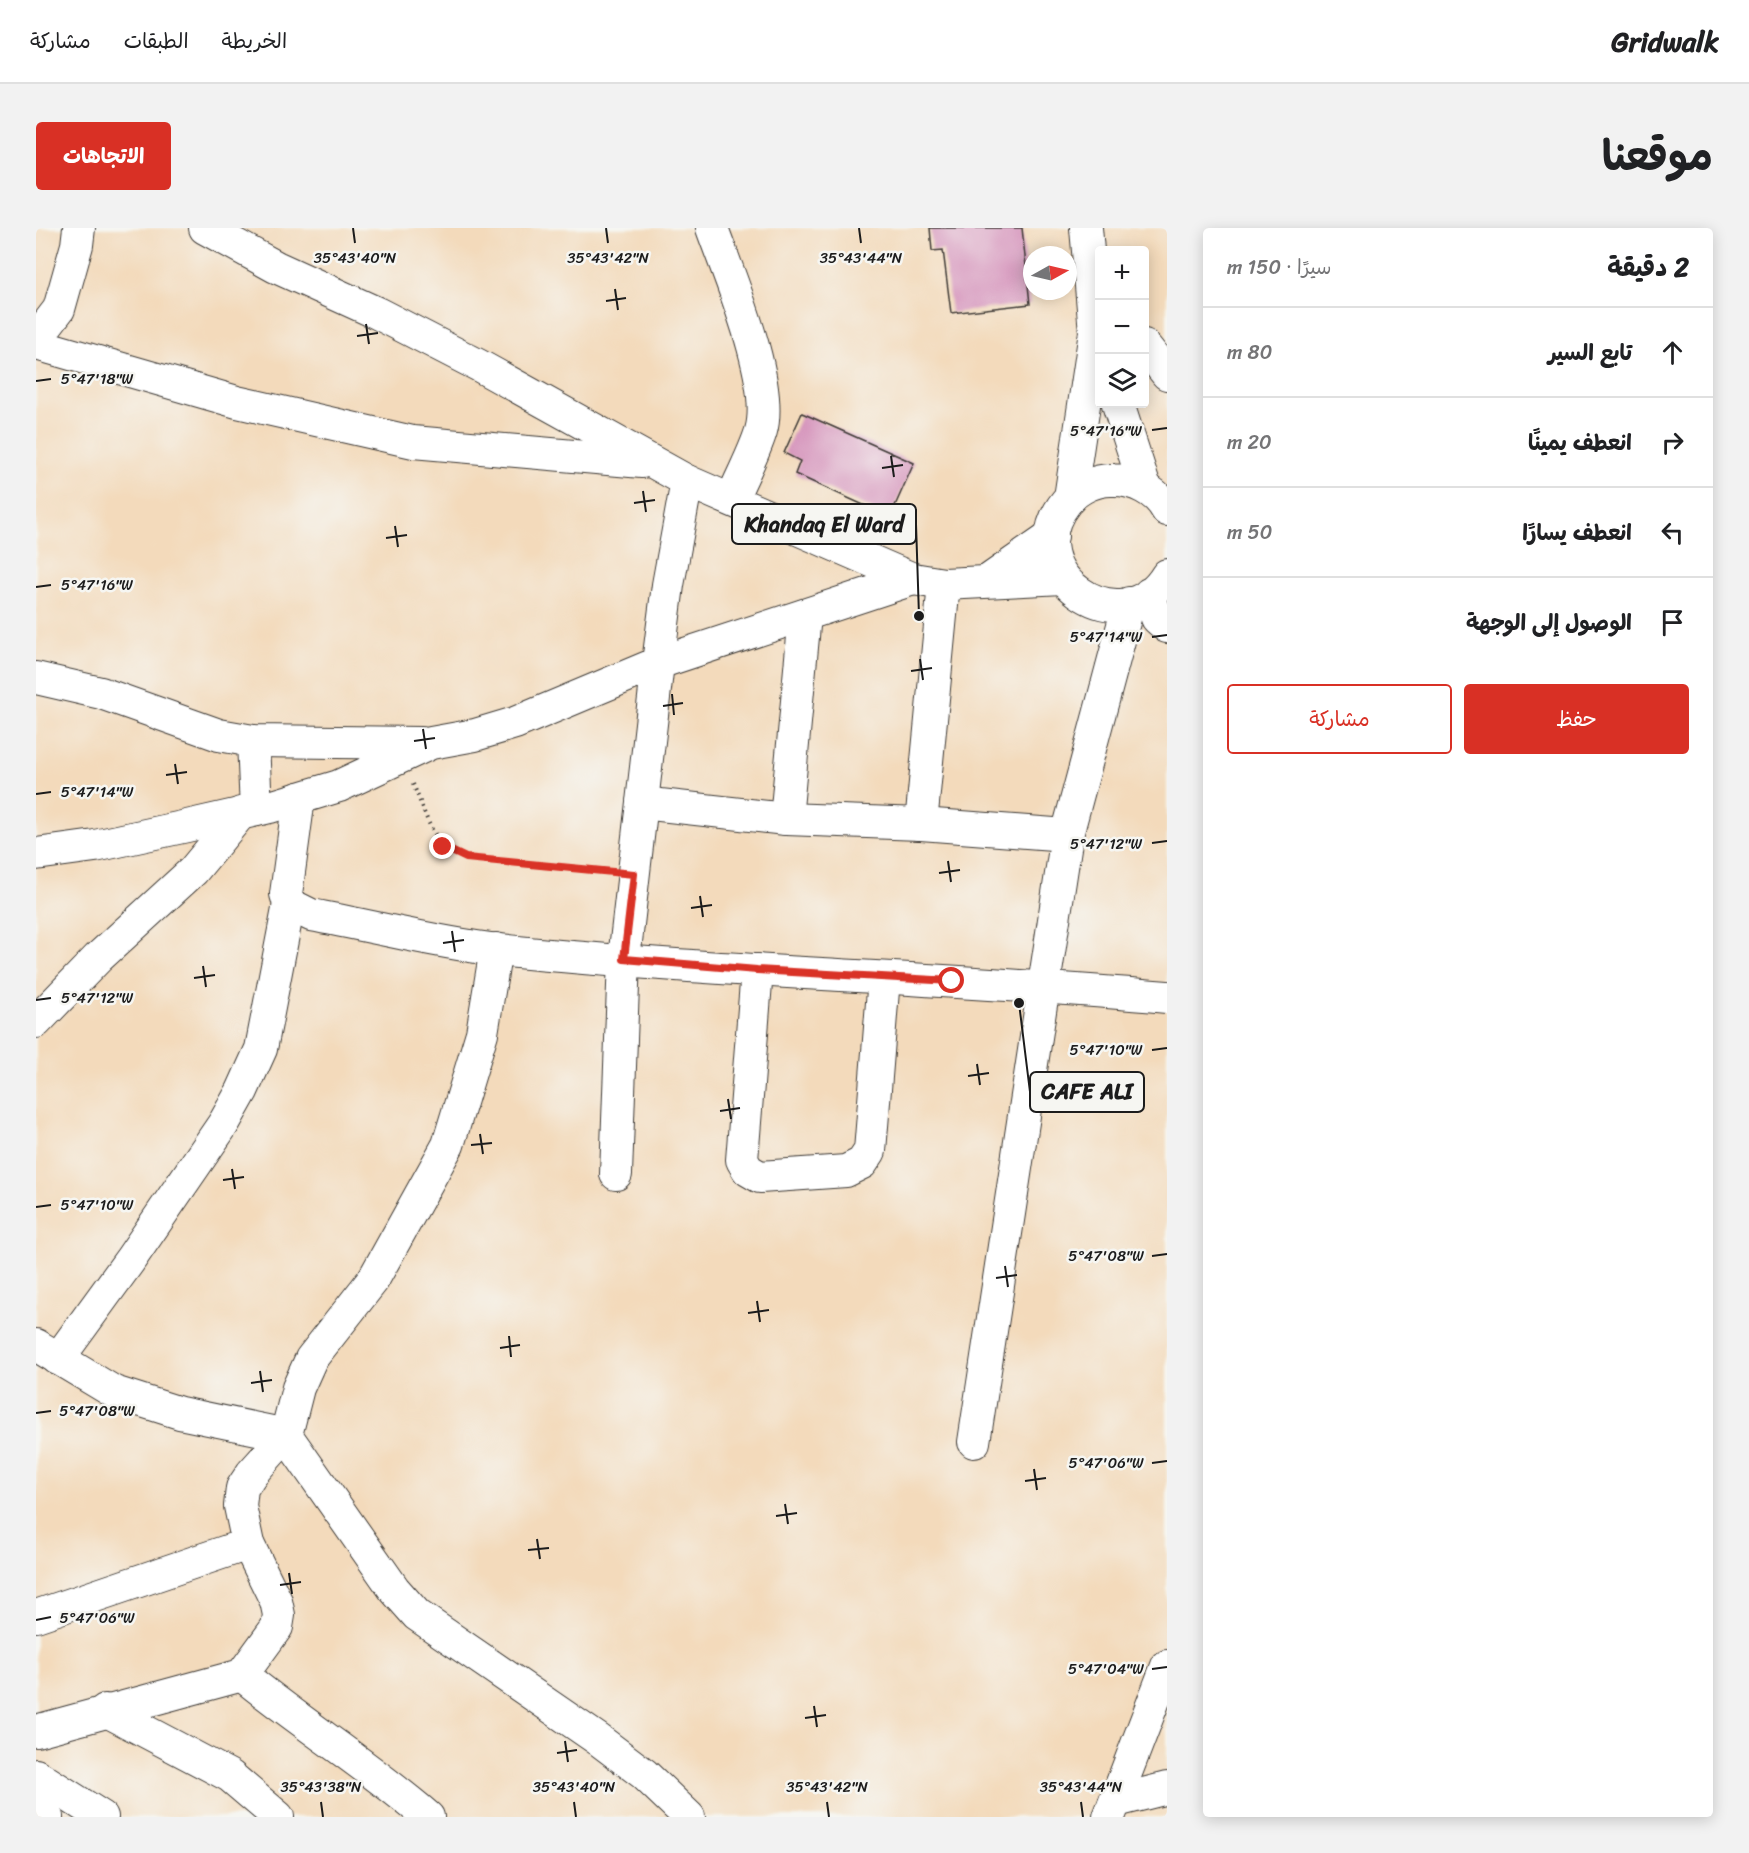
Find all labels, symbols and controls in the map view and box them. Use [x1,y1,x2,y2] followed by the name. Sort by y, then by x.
[1611,17,1719,66] text: Gridwalk
[30,22,91,60] text: مشاركة
[124,22,189,60] text: الطبقات
[222,22,287,60] text: الخريطة
[1602,119,1713,193] text: موقعنا
[36,122,171,190] button: الاتجاهات
[1607,244,1689,290] text: 2 دقيقة
[314,245,397,271] text: 35°43'40"N
[567,245,649,271] text: 35°43'42"N
[820,245,903,271] text: 35°43'44"N
[1023,246,1077,300] north arrow
[1095,246,1149,408] map controls
[1095,246,1149,300] button: +
[1227,250,1332,285] text: سيرًا · 150 m
[1095,300,1149,354] button: −
[1548,333,1632,372] text: تابع السير
[1227,335,1272,370] text: 80 m
[1656,336,1689,369] icon: ahead
[1095,354,1149,408] button: layers
[61,366,134,392] text: 5°47'18"W
[1070,418,1142,444] text: 5°47'16"W
[1528,423,1632,462] text: انعطف يمينًا
[1227,425,1272,460] text: 20 m
[1656,426,1689,459] icon: right
[732,504,916,544] callout: Khandaq El Ward
[743,505,906,544] text: Khandaq El Ward
[1522,513,1632,552] text: انعطف يسارًا
[1227,515,1272,550] text: 50 m
[1656,516,1689,549] icon: left
[61,572,133,598] text: 5°47'16"W
[1466,603,1632,642] text: الوصول إلى الوجهة
[1656,606,1689,639] icon: arrive
[1070,624,1143,650] text: 5°47'14"W
[1227,684,1452,754] button: مشاركة
[1464,684,1689,754] button: حفظ
[61,779,134,805] text: 5°47'14"W
[1070,831,1142,857] text: 5°47'12"W
[429,833,455,859] route end
[938,967,964,993] route start
[61,985,133,1011] text: 5°47'12"W
[1070,1037,1143,1063] text: 5°47'10"W
[1030,1072,1144,1112] callout: CAFE ALI
[1040,1072,1135,1111] text: CAFE ALI
[61,1192,134,1218] text: 5°47'10"W
[1068,1243,1144,1269] text: 5°47'08"W
[59,1398,135,1424] text: 5°47'08"W
[1069,1450,1144,1476] text: 5°47'06"W
[60,1605,135,1631] text: 5°47'06"W
[1068,1656,1144,1682] text: 5°47'04"W
[281,1774,362,1800] text: 35°43'38"N
[533,1774,616,1800] text: 35°43'40"N
[786,1774,868,1800] text: 35°43'42"N
[1040,1774,1123,1800] text: 35°43'44"N

